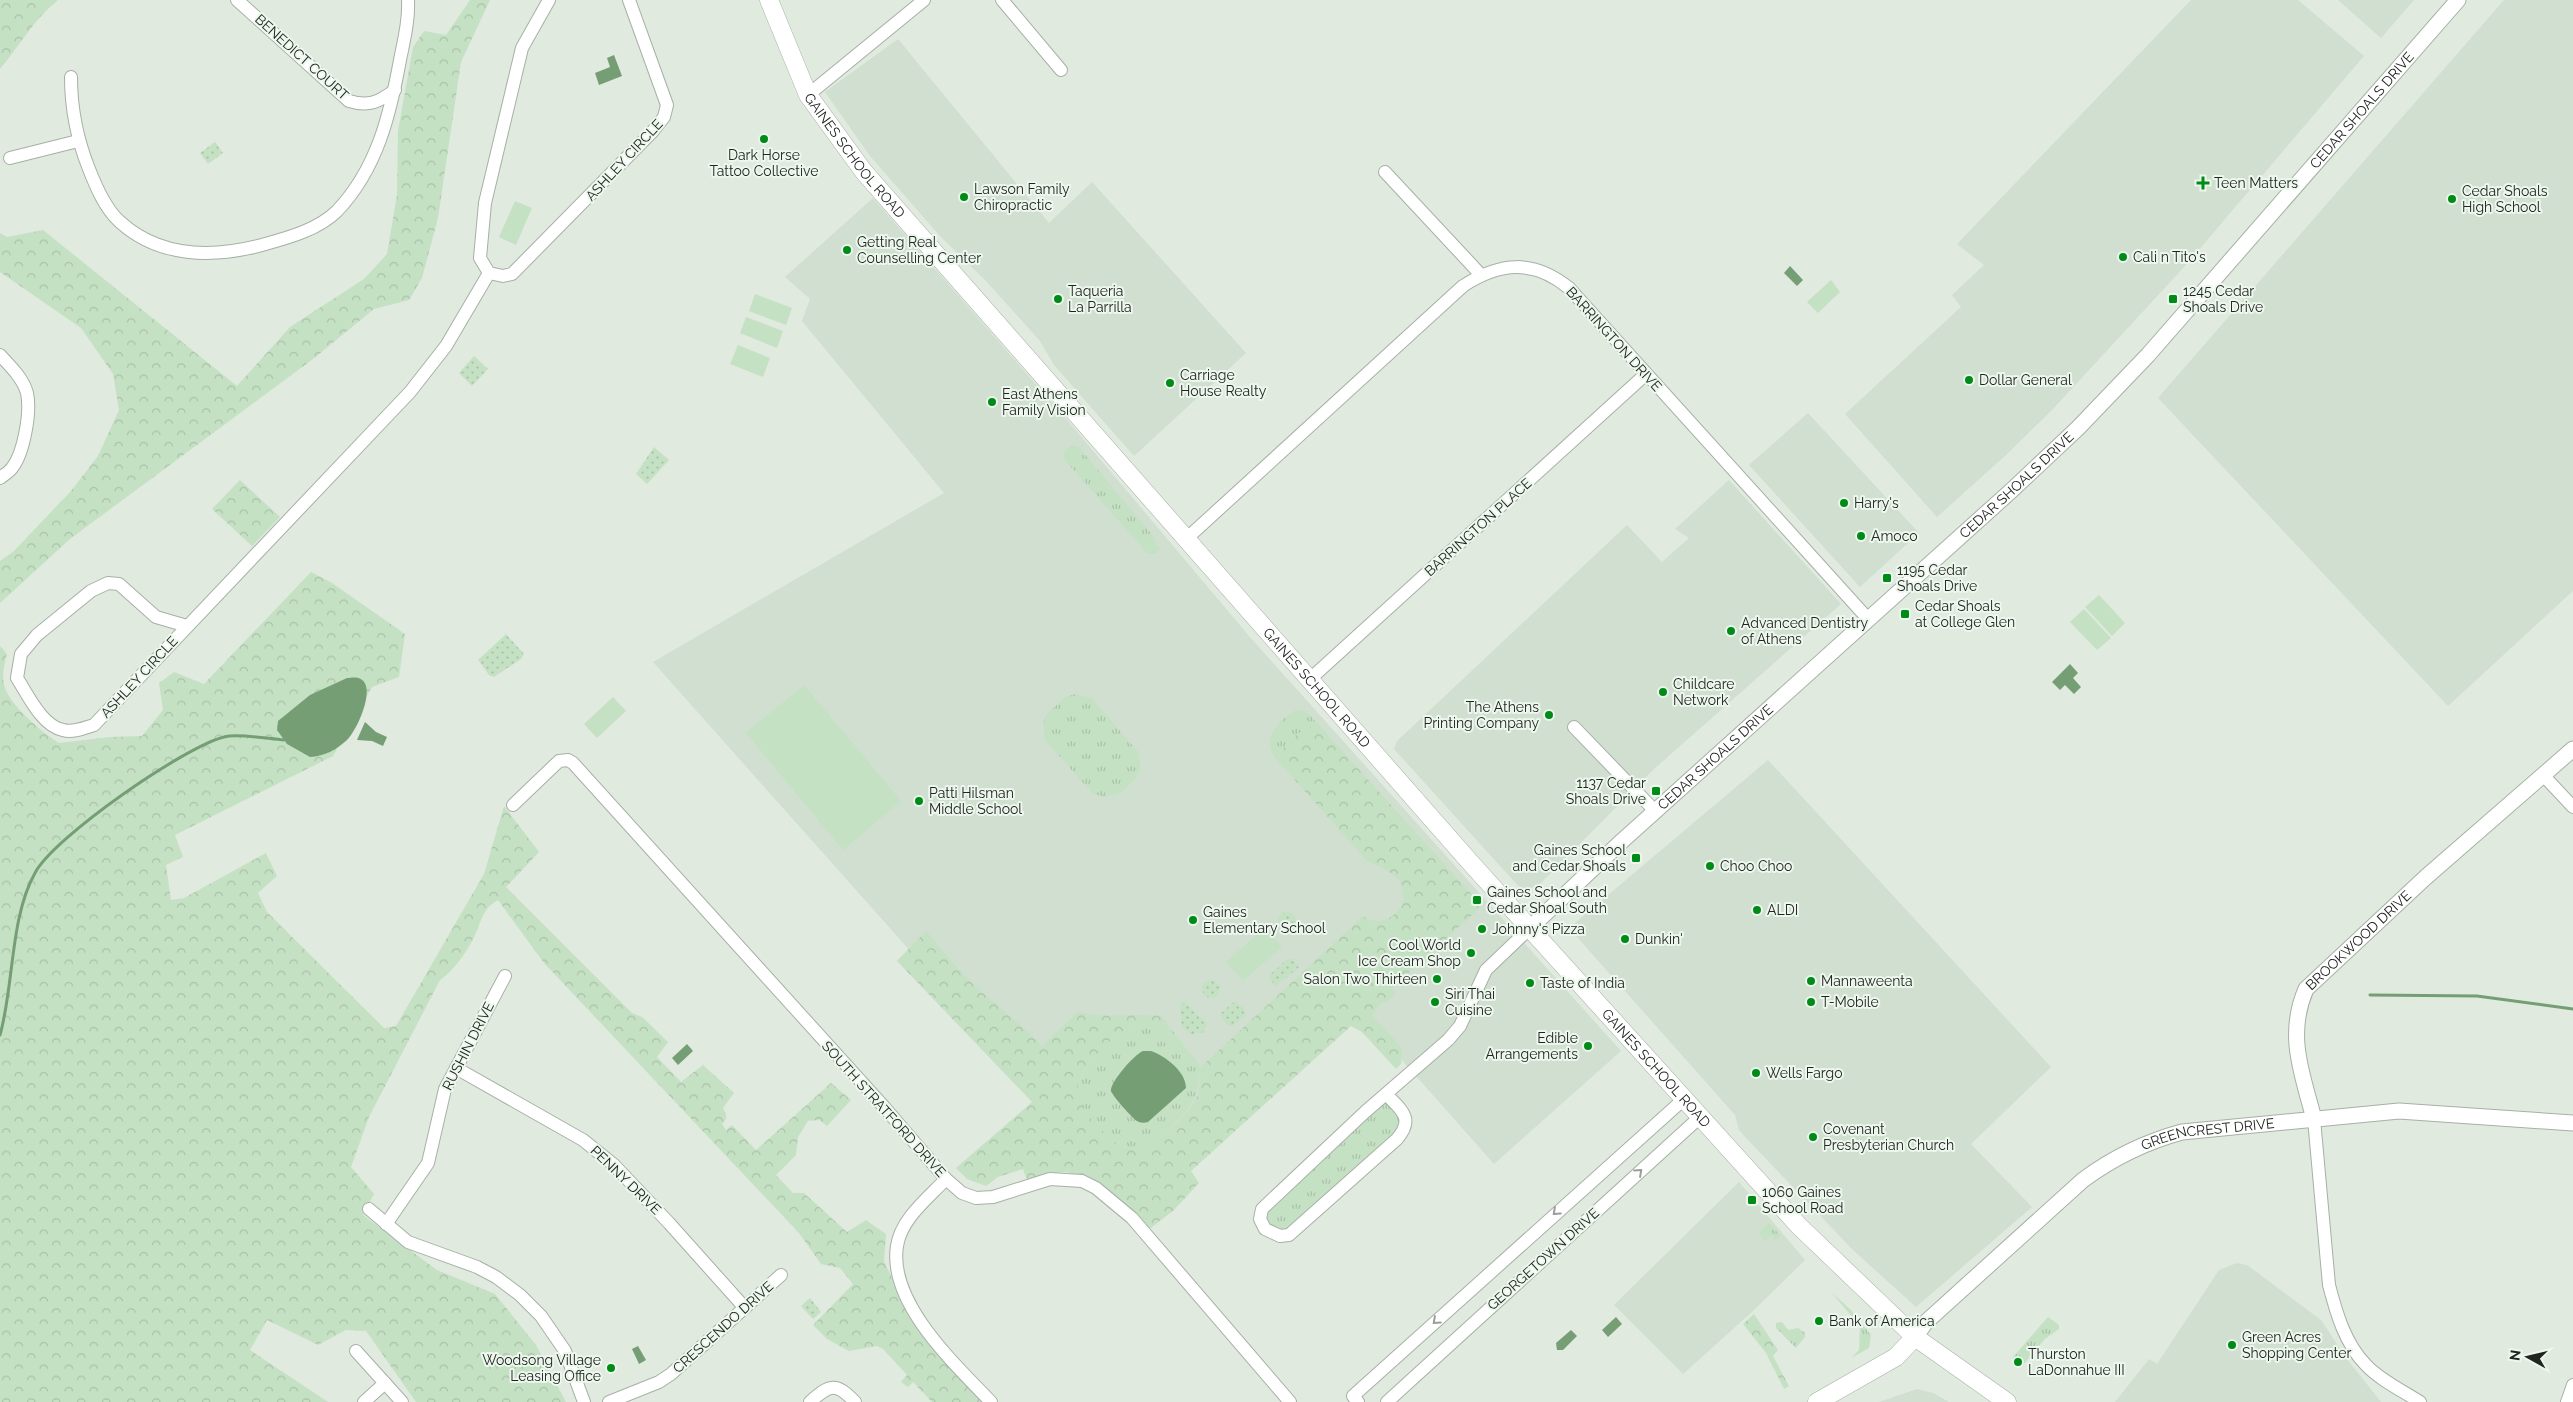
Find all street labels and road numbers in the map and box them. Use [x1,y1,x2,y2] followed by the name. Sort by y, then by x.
[252,11,352,103] street label: BENEDICT COURT
[2307,49,2417,172] street label: CEDAR SHOALS DRIVE
[801,90,908,221] street label: GAINES SCHOOL ROAD
[582,116,666,204] street label: ASHLEY CIRCLE
[1563,284,1665,394] street label: BARRINGTON DRIVE
[1956,428,2077,541] street label: CEDAR SHOALS DRIVE
[1421,475,1535,579] street label: BARRINGTON PLACE
[1260,624,1374,751] street label: GAINES SCHOOL ROAD
[97,633,181,721] street label: ASHLEY CIRCLE
[1654,701,1776,813] street label: CEDAR SHOALS DRIVE
[2302,887,2414,993] street label: BROOKWOOD DRIVE
[439,999,497,1093] street label: RUSHIN DRIVE
[1599,1006,1714,1131] street label: GAINES SCHOOL ROAD
[819,1038,949,1180] street label: SOUTH STRATFORD DRIVE
[2139,1115,2275,1153] street label: GREENCREST DRIVE
[587,1142,665,1218] street label: PENNY DRIVE
[1484,1205,1602,1313] street label: GEORGETOWN DRIVE
[670,1278,776,1376] street label: CRESCENDO DRIVE

